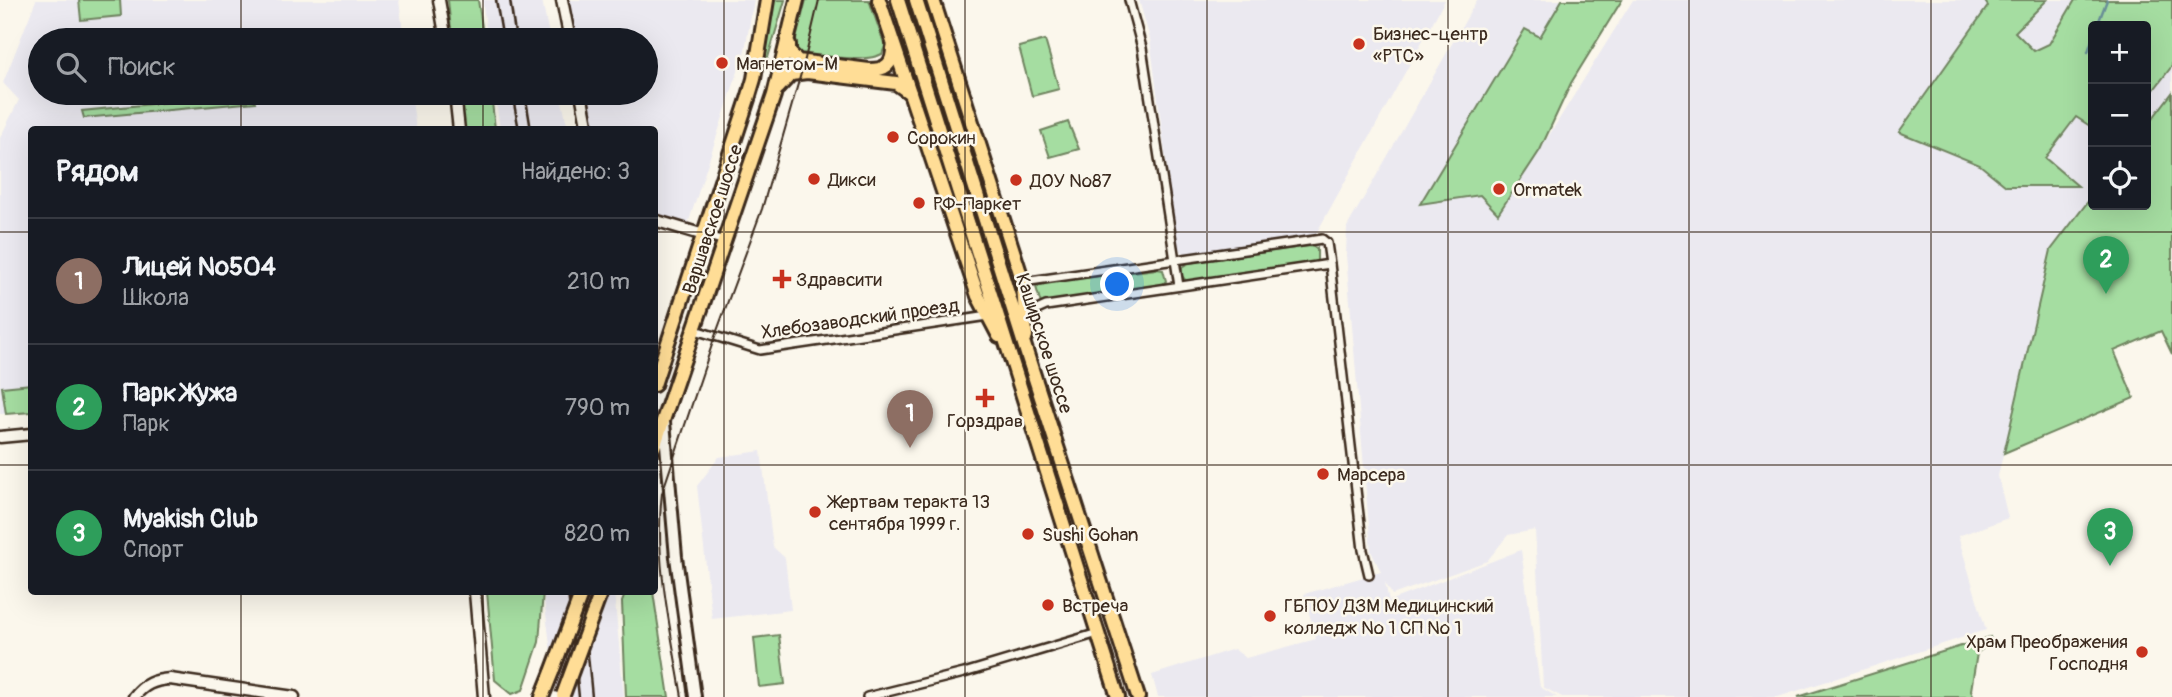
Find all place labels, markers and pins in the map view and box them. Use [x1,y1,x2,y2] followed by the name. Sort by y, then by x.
[1373,22,1488,68] place label: Бизнес-центр «РТС»
[1351,36,1367,52] marker: Бизнес-центр «РТС»
[736,52,838,76] place label: Магнетом-М
[714,55,730,71] marker: Магнетом-М
[907,126,976,150] place label: Сорокин
[885,129,901,145] marker: Сорокин
[827,168,876,192] place label: Дикси
[1029,169,1112,193] place label: ДОУ №87
[806,171,822,187] marker: Дикси
[1008,172,1024,188] marker: ДОУ №87
[1513,178,1582,202] place label: Ormatek
[1491,181,1507,197] marker: Ormatek
[933,192,1022,216] place label: РФ-Паркет
[911,195,927,211] marker: РФ-Паркет
[2083,236,2129,294] pin: 2
[796,268,883,292] place label: Здравсити
[774,271,790,287] marker: Здравсити
[887,390,933,448] pin: 1
[977,390,993,406] marker: Горздрав
[947,409,1023,433] place label: Горздрав
[1337,463,1405,487] place label: Марсера
[1315,466,1331,482] marker: Марсера
[826,490,990,536] place label: Жертвам теракта 13 сентября 1999 г.
[807,504,823,520] marker: Жертвам теракта 13 сентября 1999 г.
[2087,508,2133,566] pin: 3
[1042,523,1138,547] place label: Sushi Gohan
[1020,526,1036,542] marker: Sushi Gohan
[1062,594,1128,618] place label: Встреча
[1284,594,1494,640] place label: ГБПОУ ДЗМ Медицинский колледж № 1 СП № 1
[1040,597,1056,613] marker: Встреча
[1262,608,1278,624] marker: ГБПОУ ДЗМ Медицинский колледж № 1 СП № 1
[1966,630,2128,676] place label: Храм Преображения Господня
[2134,644,2150,660] marker: Храм Преображения Господня

